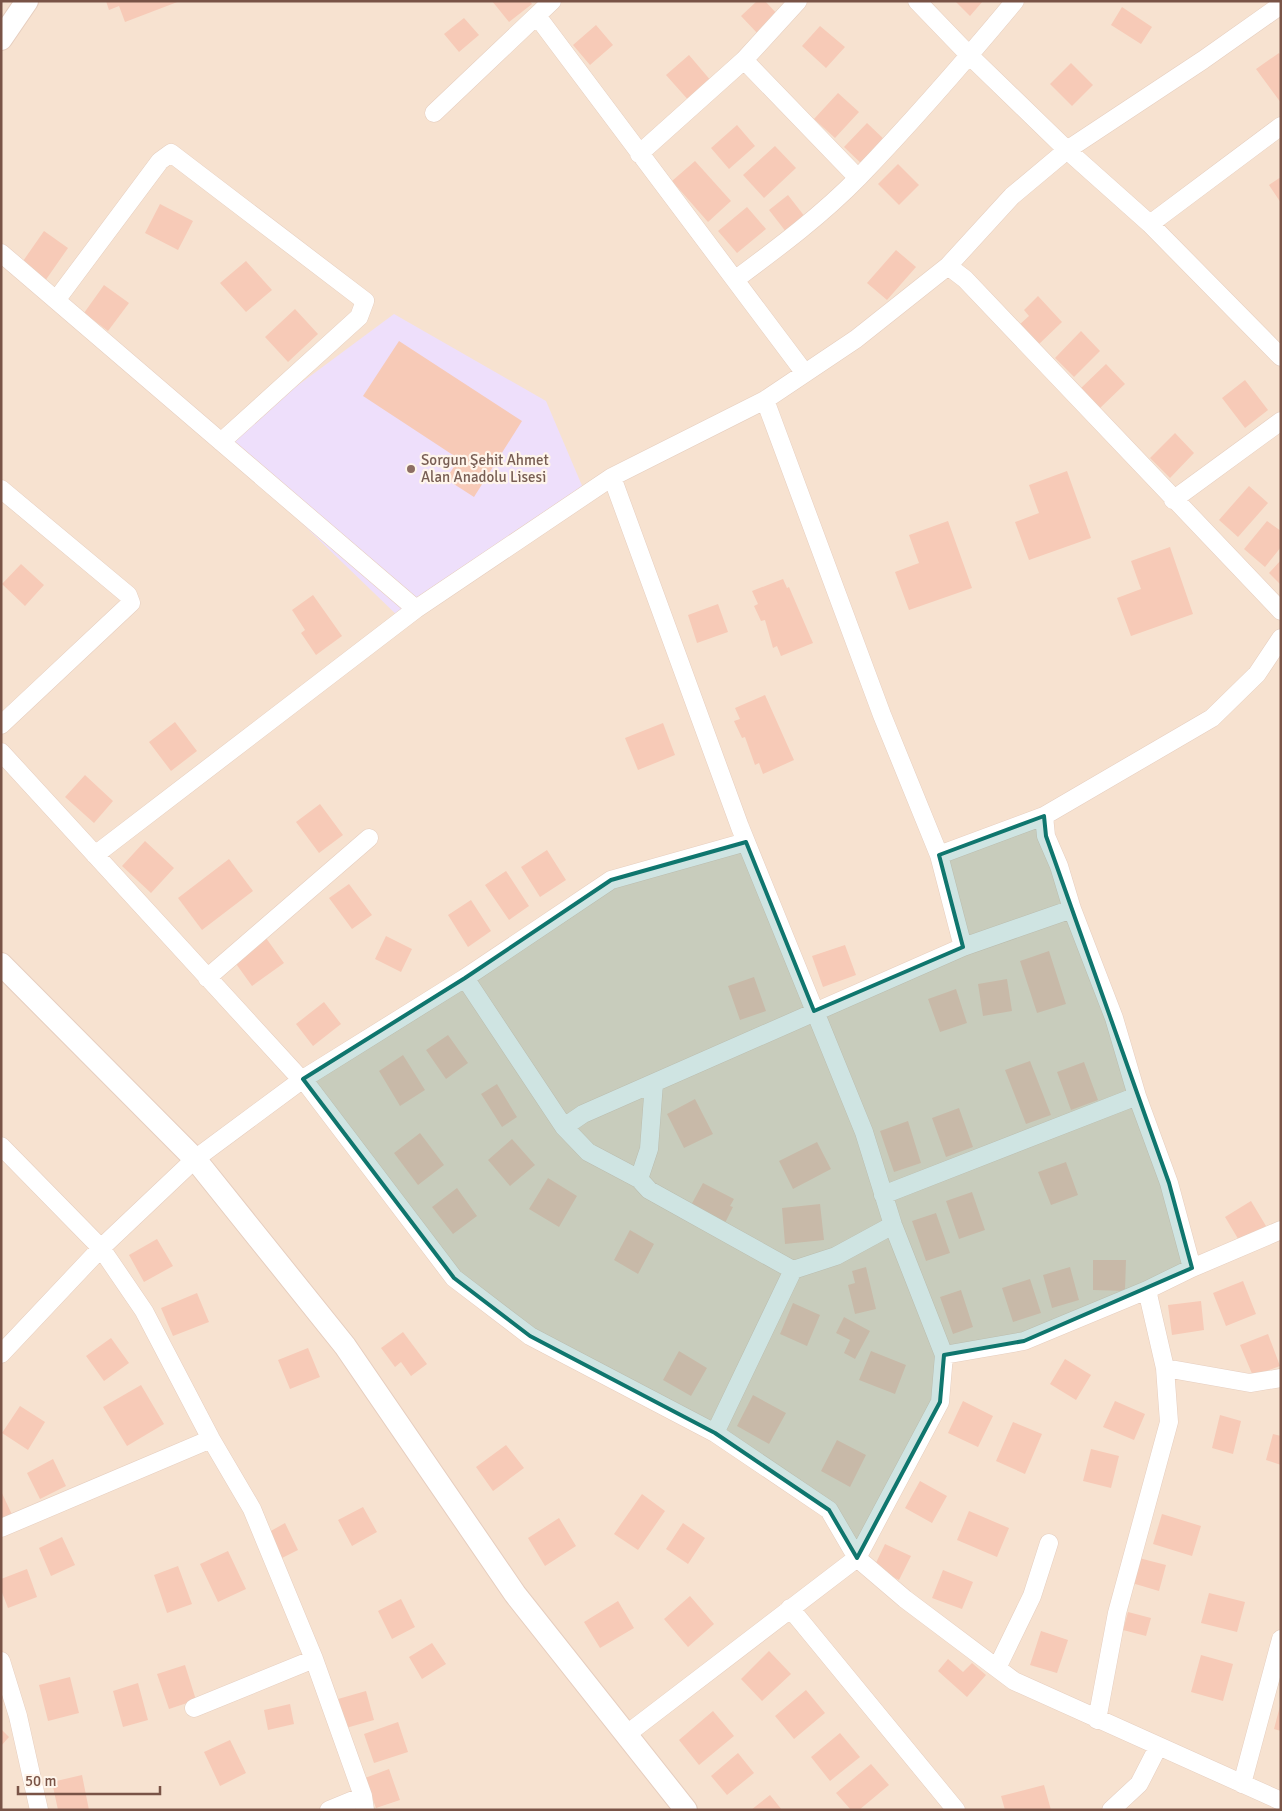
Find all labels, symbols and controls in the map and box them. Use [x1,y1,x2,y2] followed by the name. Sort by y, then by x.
[421,451,549,486] place label: Sorgun Şehit Ahmet Alan Anadolu Lisesi
[405,463,417,475] marker: Sorgun Şehit Ahmet Alan Anadolu Lisesi
[18,1764,160,1796] scale bar
[25,1772,56,1790] text: 50 m

